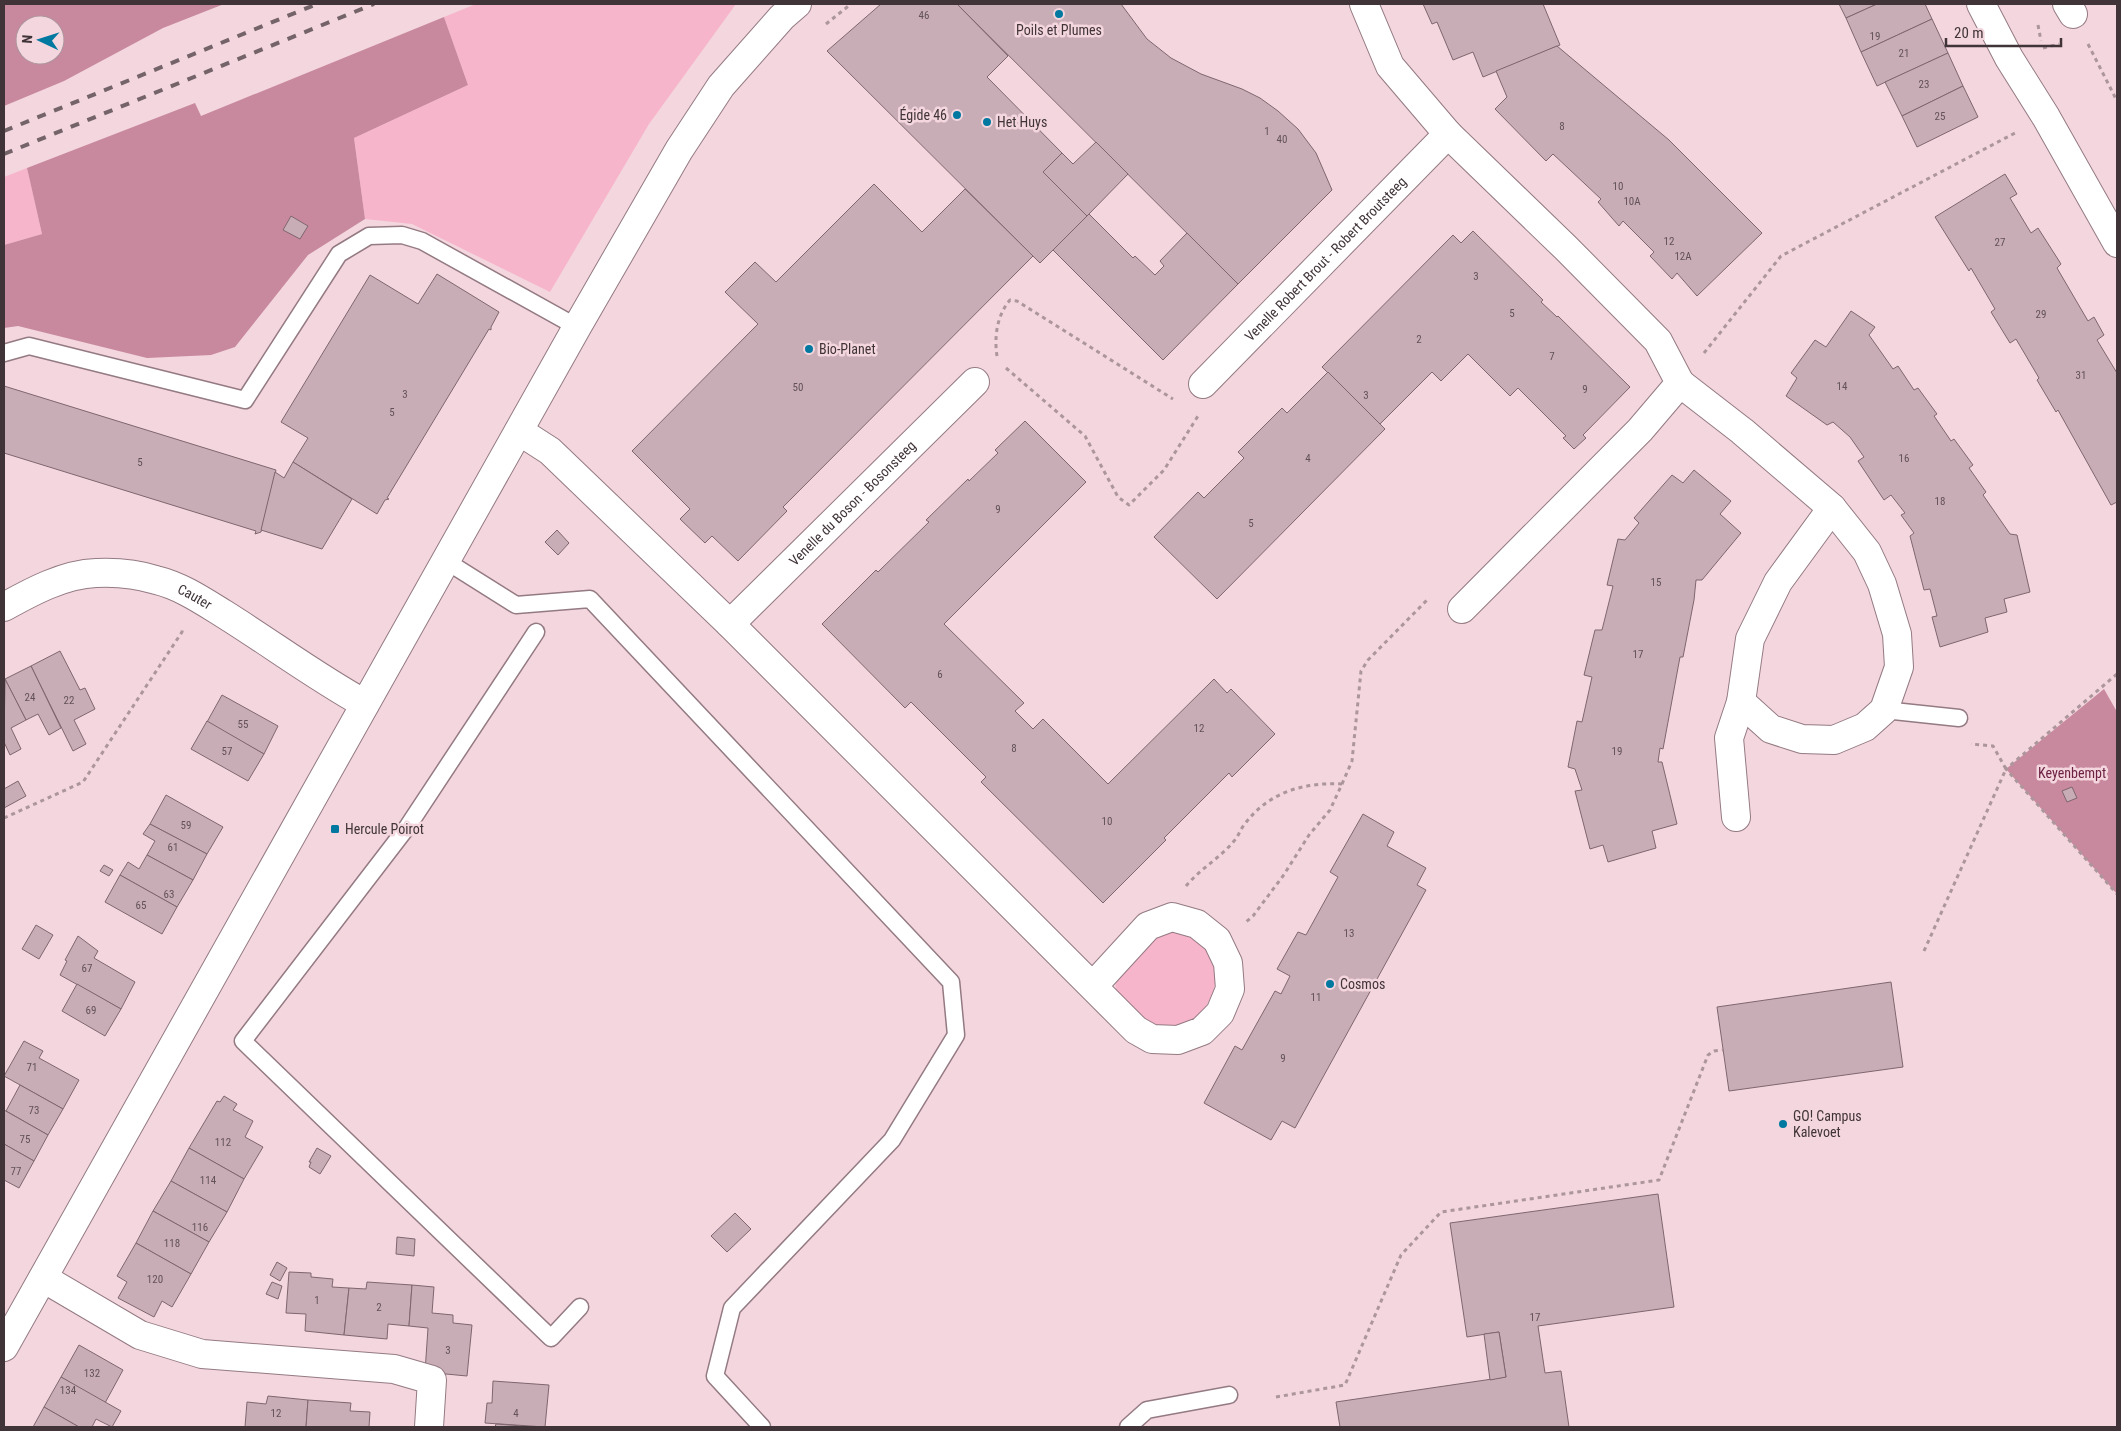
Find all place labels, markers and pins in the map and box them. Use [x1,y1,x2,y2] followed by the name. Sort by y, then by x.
[1053,8,1065,20] marker: Poils et Plumes
[1016,22,1102,38] place label: Poils et Plumes
[900,106,947,123] place label: Égide 46
[951,109,963,121] marker: Égide 46
[997,114,1047,130] place label: Het Huys
[981,116,993,128] marker: Het Huys
[819,341,876,357] place label: Bio-Planet
[803,343,815,355] marker: Bio-Planet
[345,821,424,837] place label: Hercule Poirot
[329,823,341,835] marker: Hercule Poirot
[1340,976,1385,992] place label: Cosmos
[1324,978,1336,990] marker: Cosmos
[1793,1108,1862,1140] place label: GO! Campus Kalevoet
[1777,1118,1789,1130] marker: GO! Campus Kalevoet

